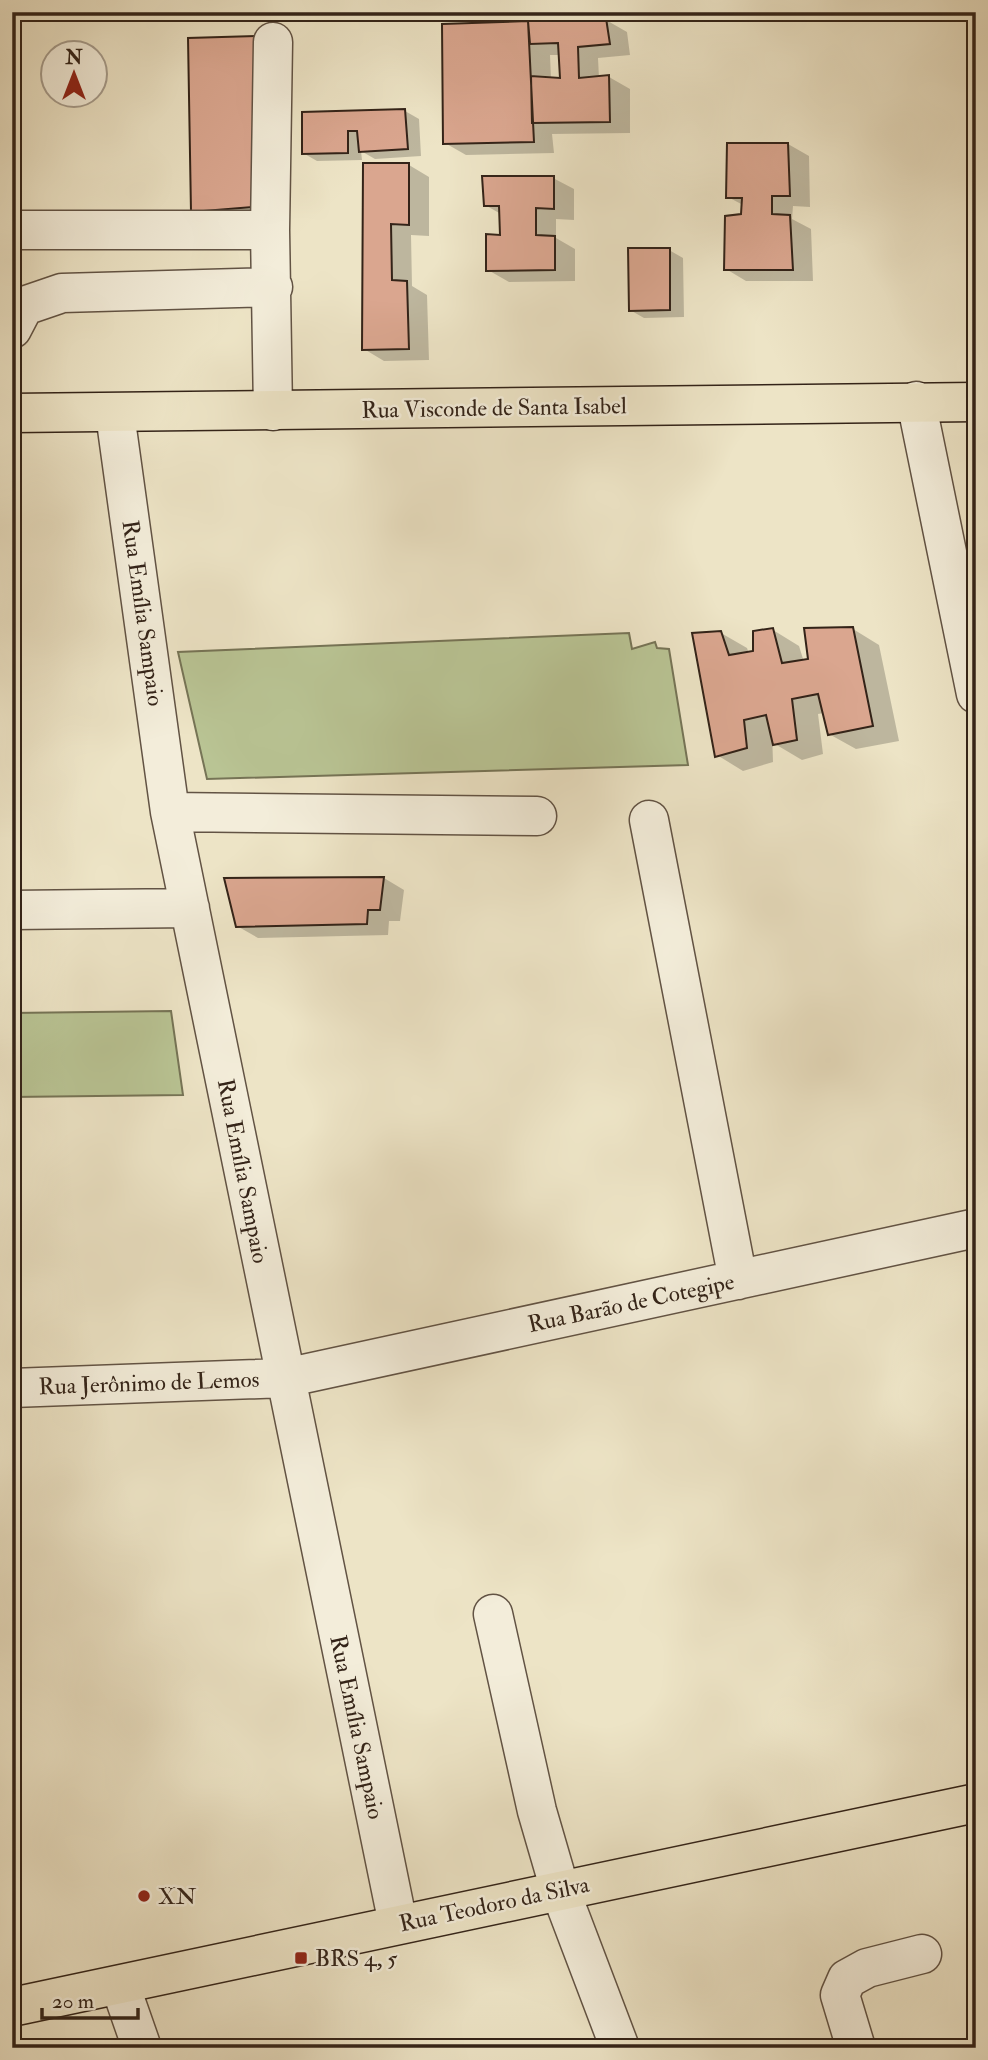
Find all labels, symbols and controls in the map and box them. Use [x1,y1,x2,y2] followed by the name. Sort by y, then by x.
[38,38,108,108] north arrow
[64,46,83,70] text: N
[361,391,627,425] street label: Rua Visconde de Santa Isabel
[115,518,170,708] street label: Rua Emília Sampaio
[210,1076,275,1266] street label: Rua Emília Sampaio
[525,1267,737,1340] street label: Rua Barão de Cotegipe
[38,1365,260,1401] street label: Rua Jerônimo de Lemos
[322,1632,391,1822] street label: Rua Emília Sampaio
[396,1870,592,1938] street label: Rua Teodoro da Silva
[158,1882,197,1911] place label: XN
[136,1888,152,1904] marker: XN
[315,1944,397,1973] place label: BRS 4, 5
[293,1950,309,1966] marker: BRS 4, 5
[42,1976,138,2020] scale bar
[52,1988,94,2015] text: 20 m

